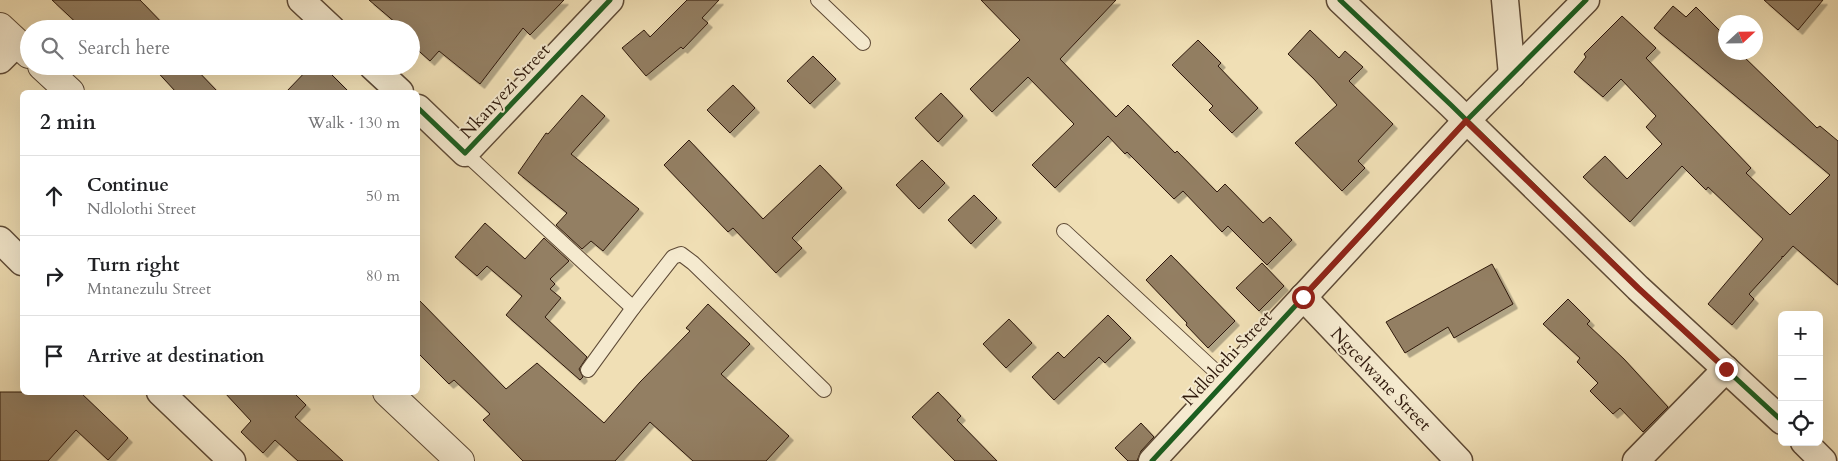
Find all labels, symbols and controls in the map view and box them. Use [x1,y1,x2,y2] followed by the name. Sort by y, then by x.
[1718,15,1763,60] north arrow
[20,20,420,75] search box
[38,34,66,62] icon: search
[78,35,170,61] text: Search here
[455,38,556,144] street label: Nkanyezi Street
[40,108,96,137] text: 2 min
[308,112,400,134] text: Walk · 130 m
[87,172,169,198] text: Continue
[40,182,68,210] icon: ahead
[366,185,400,207] text: 50 m
[87,198,196,220] text: Ndlolothi Street
[87,252,179,278] text: Turn right
[40,262,68,290] icon: right
[366,265,400,287] text: 80 m
[87,278,211,300] text: Mntanezulu Street
[1292,286,1315,309] route start
[1177,305,1278,412] street label: Ndlolothi Street
[1778,311,1823,446] map controls
[1778,311,1823,356] button: +
[1325,322,1437,437] street label: Ngcelwane Street
[40,342,68,370] icon: arrive
[87,343,264,369] text: Arrive at destination
[1778,356,1823,401] button: −
[1715,358,1738,381] route end
[1778,401,1823,446] button: locate

